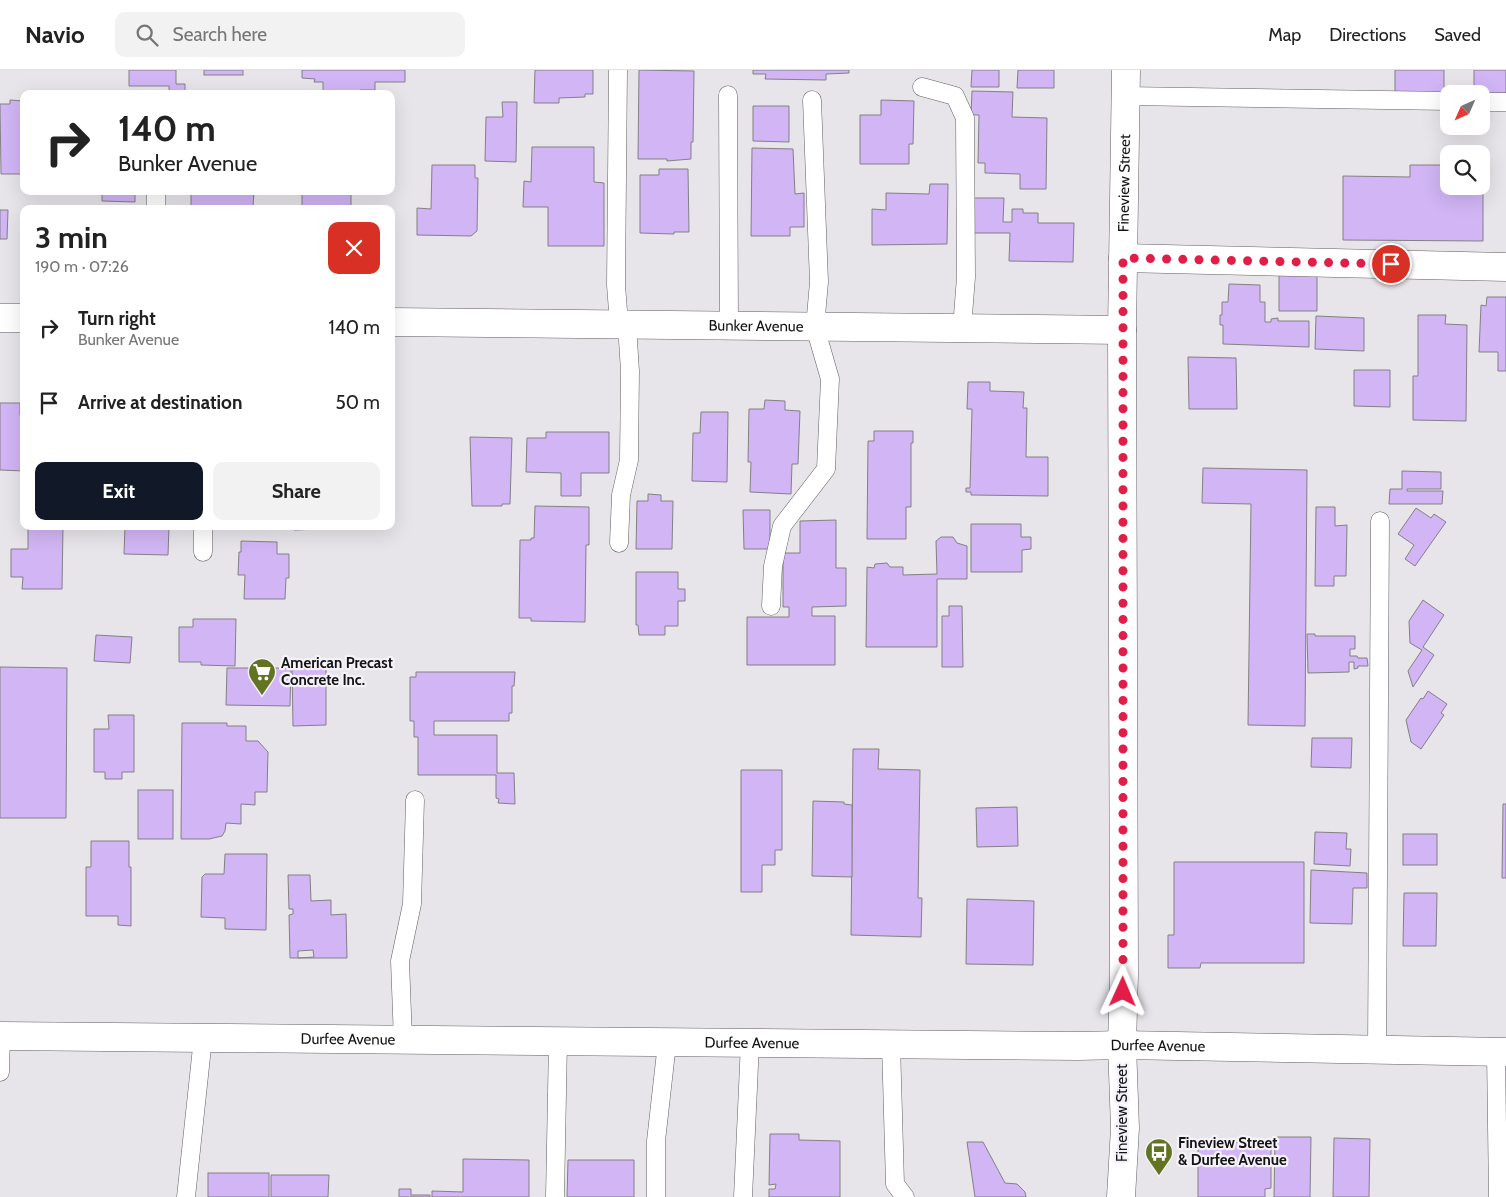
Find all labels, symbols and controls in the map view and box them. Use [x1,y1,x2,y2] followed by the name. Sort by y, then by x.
[115,12,465,57] search box
[25,20,85,49] text: Navio
[133,21,161,49] icon: search
[173,23,267,46] text: Search here
[1268,24,1301,46] text: Map
[1329,24,1406,46] text: Directions
[1434,24,1481,46] text: Saved
[1440,85,1490,135] north arrow
[1440,85,1490,195] map controls
[118,107,216,150] text: 140 m
[35,110,100,175] icon: right
[1115,134,1134,232] street label: Fineview Street
[1440,145,1490,195] button: search
[118,150,257,177] text: Bunker Avenue
[35,219,108,256] text: 3 min
[328,222,380,274] button: close
[1370,243,1412,285] pin
[1377,250,1405,278] icon: arrive
[35,257,129,276] text: 190 m · 07:26
[78,307,156,330] text: Turn right
[35,314,63,342] icon: right
[329,316,380,339] text: 140 m
[708,316,804,336] street label: Bunker Avenue
[78,330,179,349] text: Bunker Avenue
[35,389,63,417] icon: arrive
[78,391,242,414] text: Arrive at destination
[336,391,380,414] text: 50 m
[35,462,203,520] button: Exit
[213,462,380,520] button: Share
[281,654,393,689] place label: American Precast Concrete Inc.
[247,657,277,696] supermarket icon: American Precast Concrete Inc.
[1096,965,1148,1017] position arrow
[301,1030,396,1049] street label: Durfee Avenue
[705,1034,800,1052] street label: Durfee Avenue
[1110,1036,1206,1056] street label: Durfee Avenue
[1113,1064,1131,1162] street label: Fineview Street
[1178,1134,1287,1169] place label: Fineview Street & Durfee Avenue
[1144,1137,1174,1176] bus stop icon: Fineview Street & Durfee Avenue

